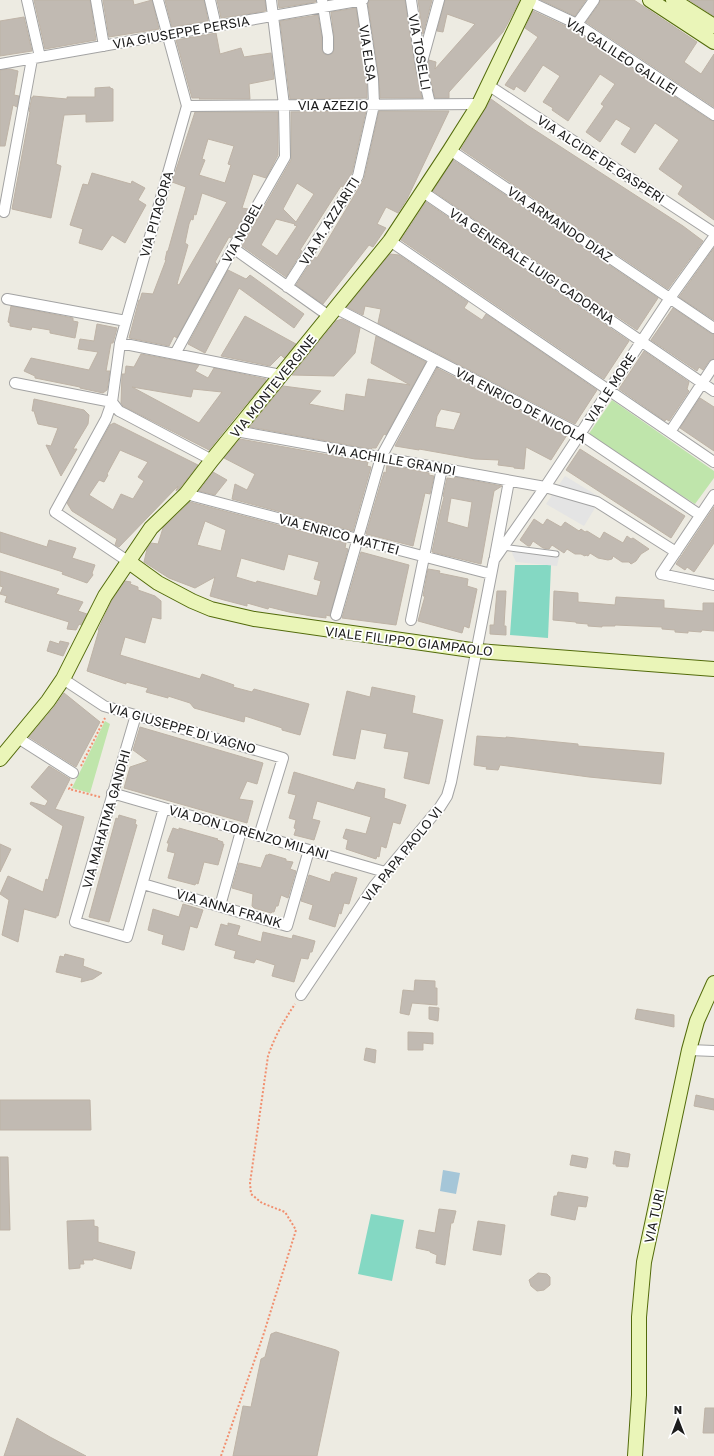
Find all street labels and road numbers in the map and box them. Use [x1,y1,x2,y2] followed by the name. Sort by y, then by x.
[111,12,251,52] street label: VIA GIUSEPPE PERSIA
[405,13,435,91] street label: VIA TOSELLI
[563,14,681,98] street label: VIA GALILEO GALILEI
[356,24,380,82] street label: VIA ELSA
[298,97,368,113] street label: VIA AZEZIO
[534,112,668,206] street label: VIA ALCIDE DE GASPERI
[136,169,176,259] street label: VIA PITAGORA
[295,174,363,268] street label: VIA M. AZZARITI
[504,183,616,265] street label: VIA ARMANDO DIAZ
[218,198,266,266] street label: VIA NOBEL
[446,204,618,328] street label: VIA GENERALE LUIGI CADORNA
[226,331,320,441] street label: VIA MONTEVERGINE
[581,350,639,426] street label: VIA LE MORE
[453,364,590,447] street label: VIA ENRICO DE NICOLA
[325,440,457,478] street label: VIA ACHILLE GRANDI
[277,510,401,558] street label: VIA ENRICO MATTEI
[324,623,494,659] street label: VIALE FILIPPO GIAMPAOLO
[106,699,258,757] street label: VIA GIUSEPPE DI VAGNO
[78,748,134,890] street label: VIA MAHATMA GANDHI
[167,801,331,863] street label: VIA DON LORENZO MILANI
[359,803,445,905] street label: VIA PAPA PAOLO VI
[174,885,284,931] street label: VIA ANNA FRANK
[640,1187,668,1245] street label: VIA TURI

